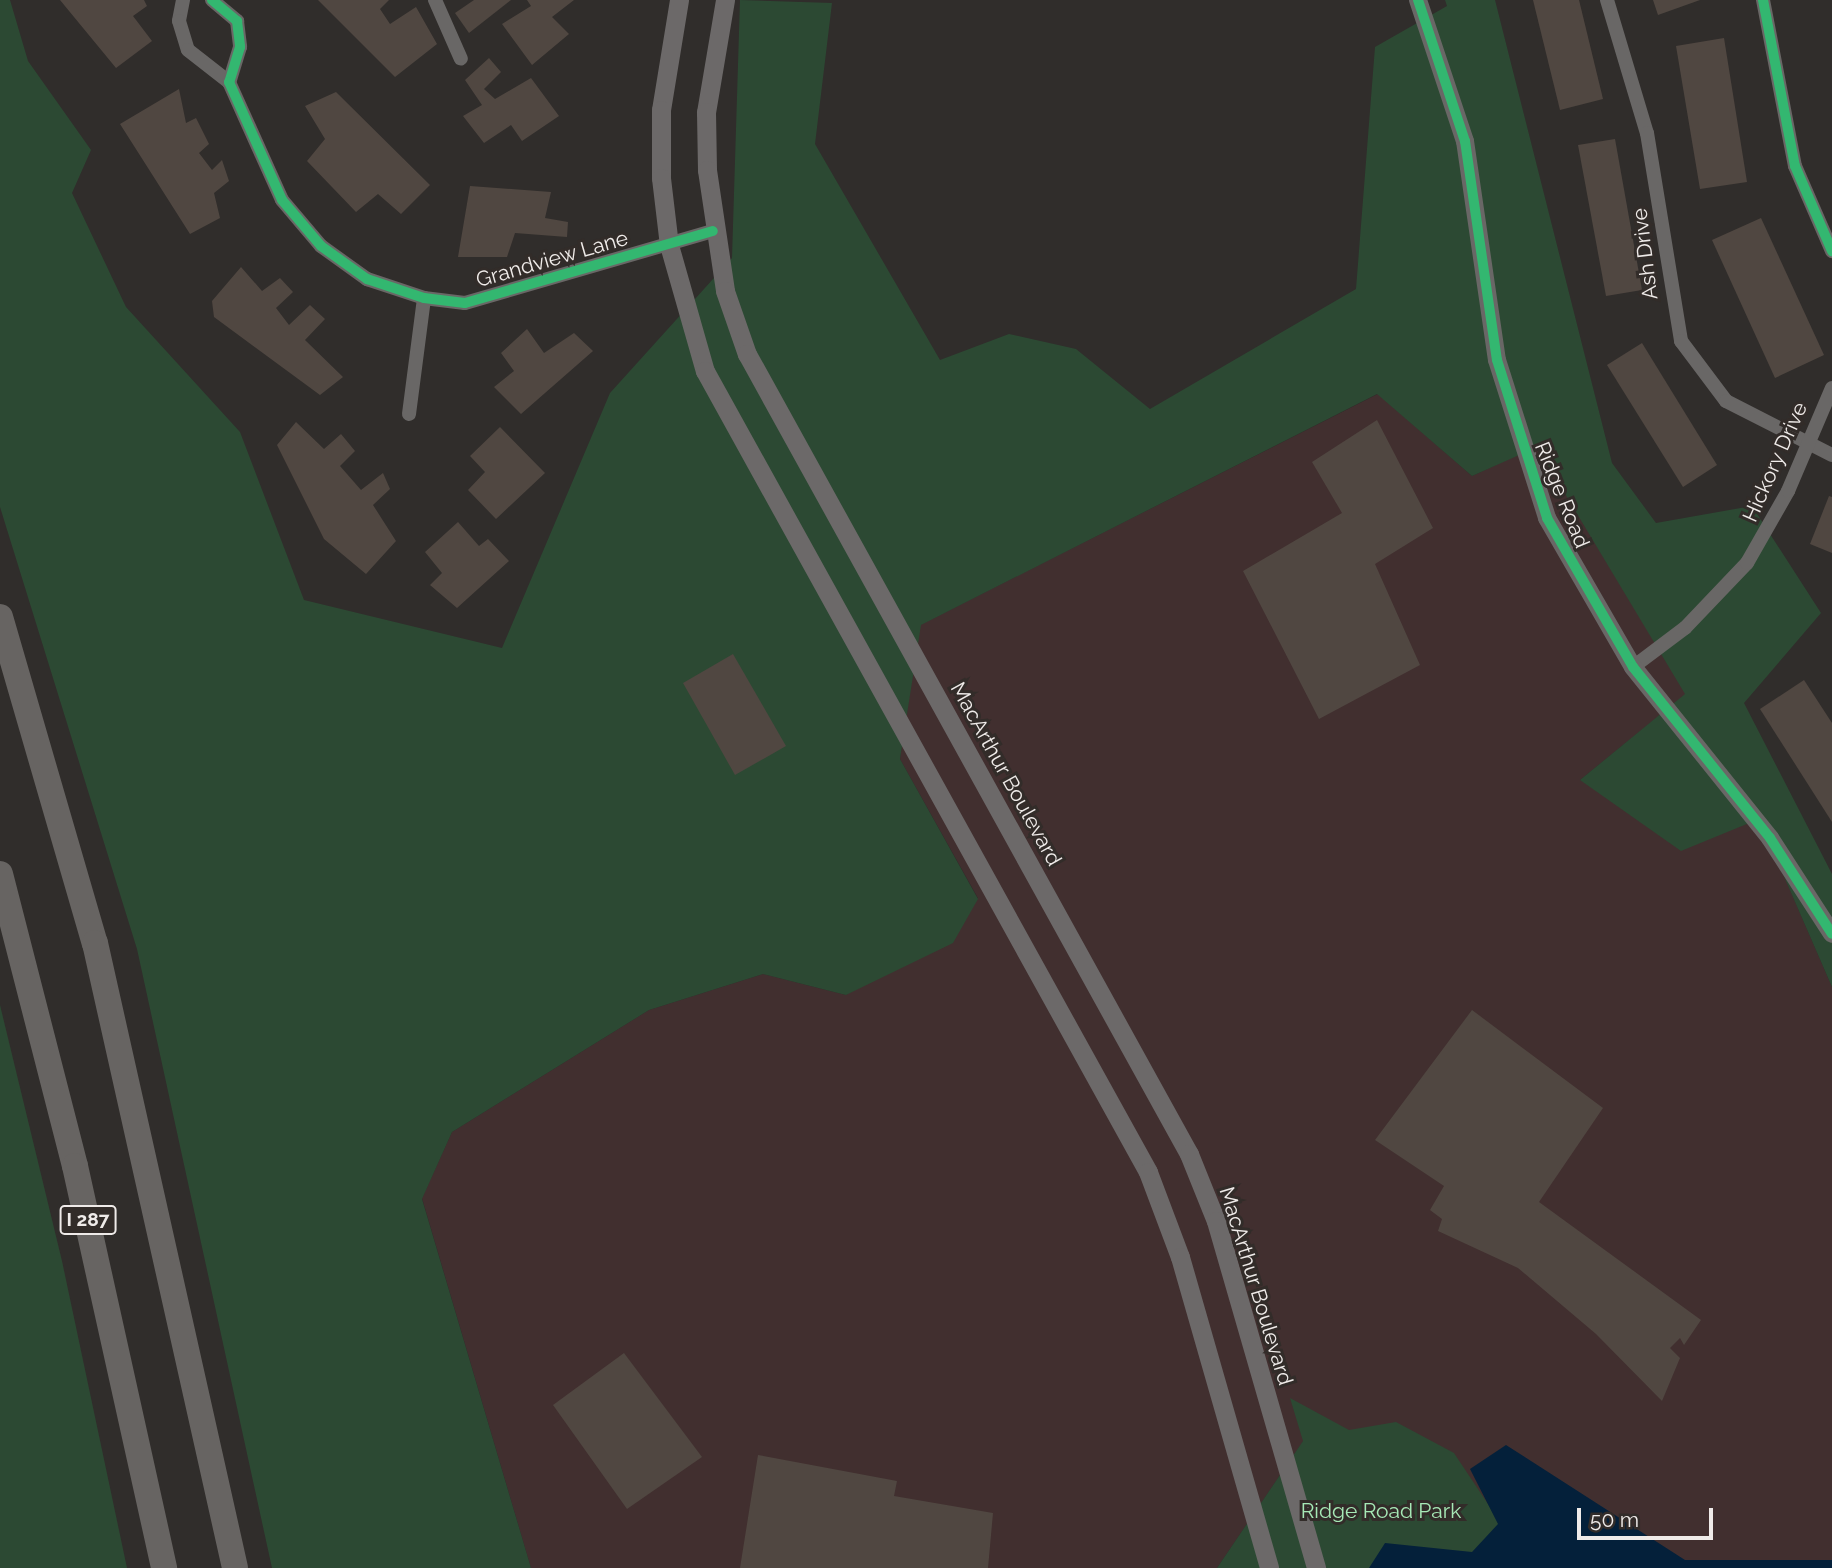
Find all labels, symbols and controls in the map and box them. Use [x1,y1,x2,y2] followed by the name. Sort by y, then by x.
[1627,207,1663,301] street label: Ash Drive
[473,225,631,293] street label: Grandview Lane
[1737,398,1813,526] street label: Hickory Drive
[1529,438,1595,552] street label: Ridge Road
[945,678,1067,870] street label: MacArthur Boulevard
[1214,1184,1298,1388] street label: MacArthur Boulevard
[58,1204,118,1236] road number: I 287
[1580,1494,1716,1538] scale bar
[1301,1498,1461,1524] park label: Ridge Road Park
[1590,1507,1639,1532] text: 50 m

